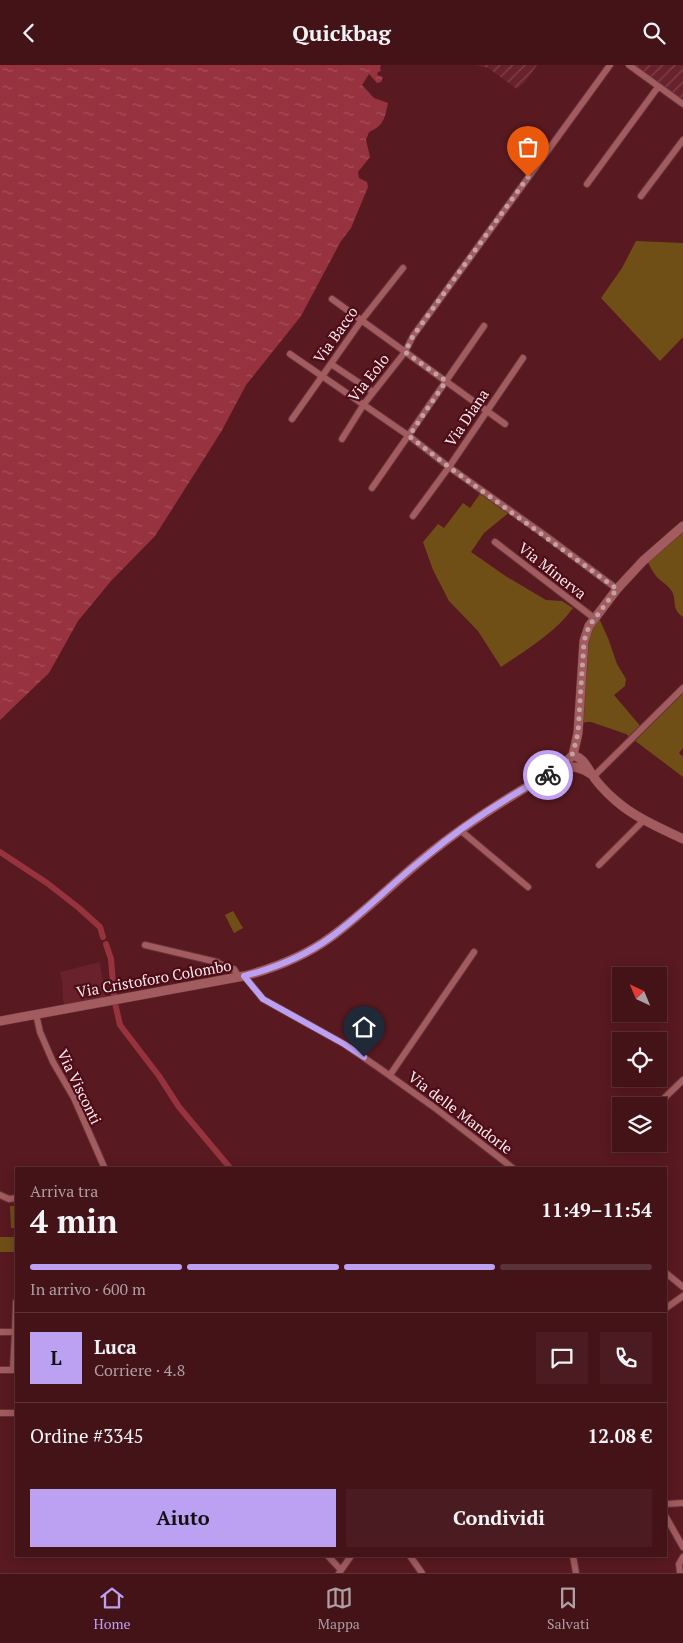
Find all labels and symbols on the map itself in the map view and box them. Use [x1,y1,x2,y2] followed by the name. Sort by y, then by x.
[507,126,549,177] pin
[308,302,362,367] street label: Via Bacco
[343,349,393,406] street label: Via Eolo
[440,384,493,450] street label: Via Diana
[514,537,591,603] street label: Via Minerva
[523,750,573,800] courier
[75,955,233,1001] street label: Via Cristoforo Colombo
[612,967,668,1023] north arrow
[343,1006,385,1057] pin
[53,1046,107,1127] street label: Via Visconti
[404,1066,517,1158] street label: Via delle Mandorle

